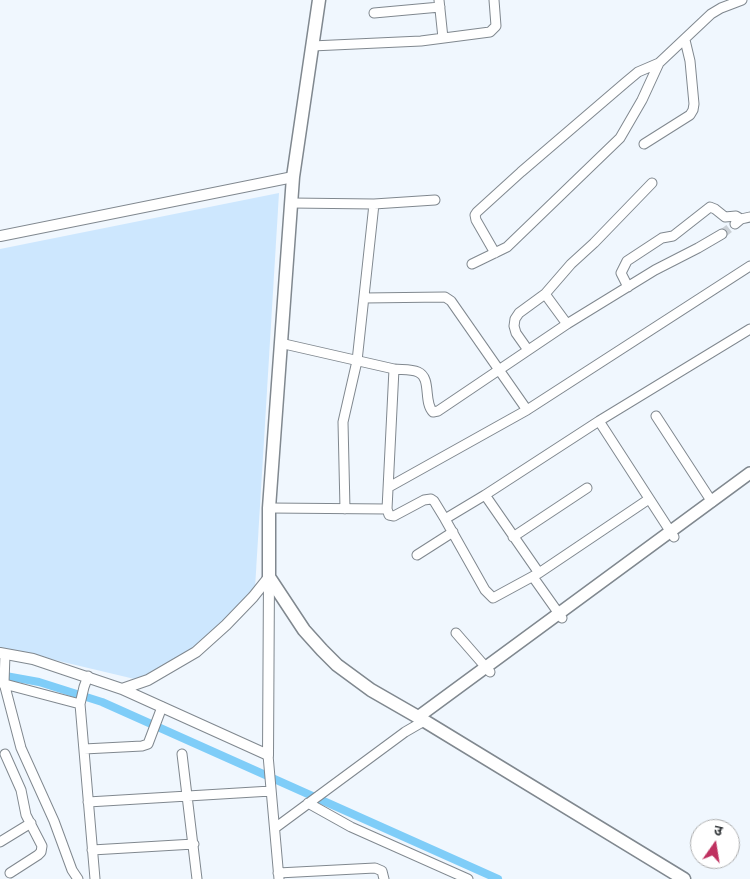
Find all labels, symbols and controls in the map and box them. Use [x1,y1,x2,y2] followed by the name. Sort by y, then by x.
[690,819,740,869] north arrow
[712,820,724,840] text: उ

